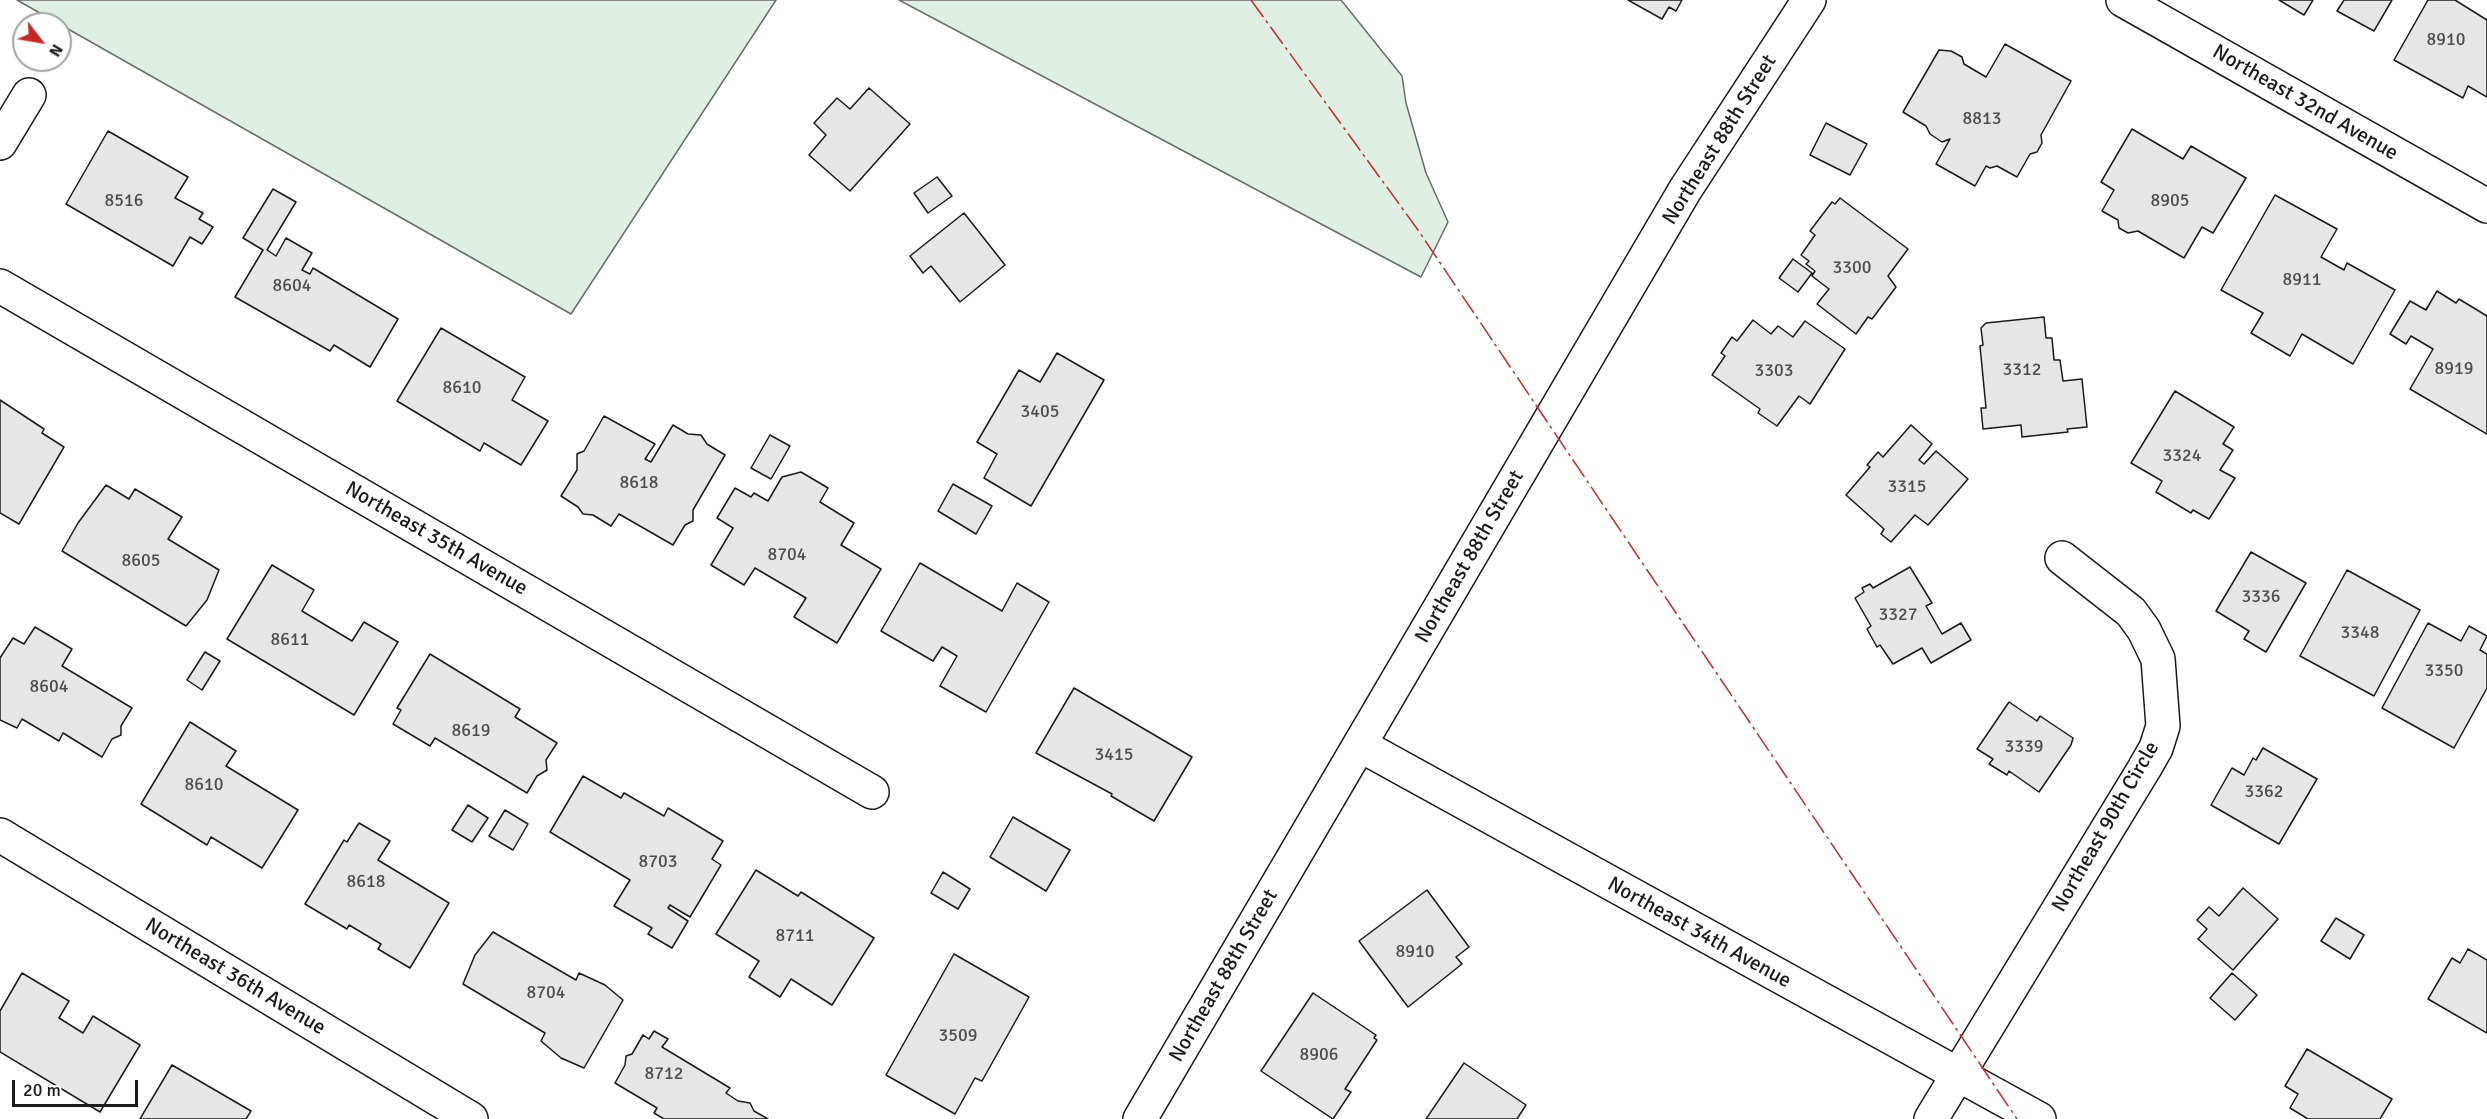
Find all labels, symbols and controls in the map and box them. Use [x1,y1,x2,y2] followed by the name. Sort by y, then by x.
[12,12,72,72] north arrow
[2427,29,2465,51] house number: 8910
[44,40,67,60] text: N
[2208,40,2402,166] street label: Northeast 32nd Avenue
[1658,51,1782,229] street label: Northeast 88th Street
[1963,108,2001,130] house number: 8813
[105,190,143,212] house number: 8516
[2151,190,2189,212] house number: 8905
[1833,257,1871,279] house number: 3300
[2283,269,2321,291] house number: 8911
[273,275,311,297] house number: 8604
[2435,358,2473,380] house number: 8919
[2003,359,2041,381] house number: 3312
[1755,360,1793,382] house number: 3303
[443,377,481,399] house number: 8610
[1021,401,1059,423] house number: 3405
[2163,445,2201,467] house number: 3324
[1410,466,1530,648] street label: Northeast 88th Street
[620,472,658,494] house number: 8618
[1888,476,1926,498] house number: 3315
[340,477,532,601] street label: Northeast 35th Avenue
[768,544,806,566] house number: 8704
[122,550,160,572] house number: 8605
[2242,586,2280,608] house number: 3336
[1879,604,1917,626] house number: 3327
[2341,622,2379,644] house number: 3348
[271,629,309,651] house number: 8611
[2425,660,2463,682] house number: 3350
[30,676,68,698] house number: 8604
[452,720,490,742] house number: 8619
[2005,736,2043,758] house number: 3339
[2047,737,2165,917] street label: Northeast 90th Circle
[1095,744,1133,766] house number: 3415
[185,774,223,796] house number: 8610
[2245,781,2283,803] house number: 3362
[639,851,677,873] house number: 8703
[347,871,385,893] house number: 8618
[1603,872,1795,994] street label: Northeast 34th Avenue
[1164,885,1284,1067] street label: Northeast 88th Street
[140,913,330,1041] street label: Northeast 36th Avenue
[776,925,814,947] house number: 8711
[1396,941,1434,963] house number: 8910
[527,982,565,1004] house number: 8704
[939,1025,977,1047] house number: 3509
[1300,1044,1338,1066] house number: 8906
[645,1063,683,1085] house number: 8712
[15,1068,141,1106] scale bar
[23,1079,61,1101] text: 20 m

